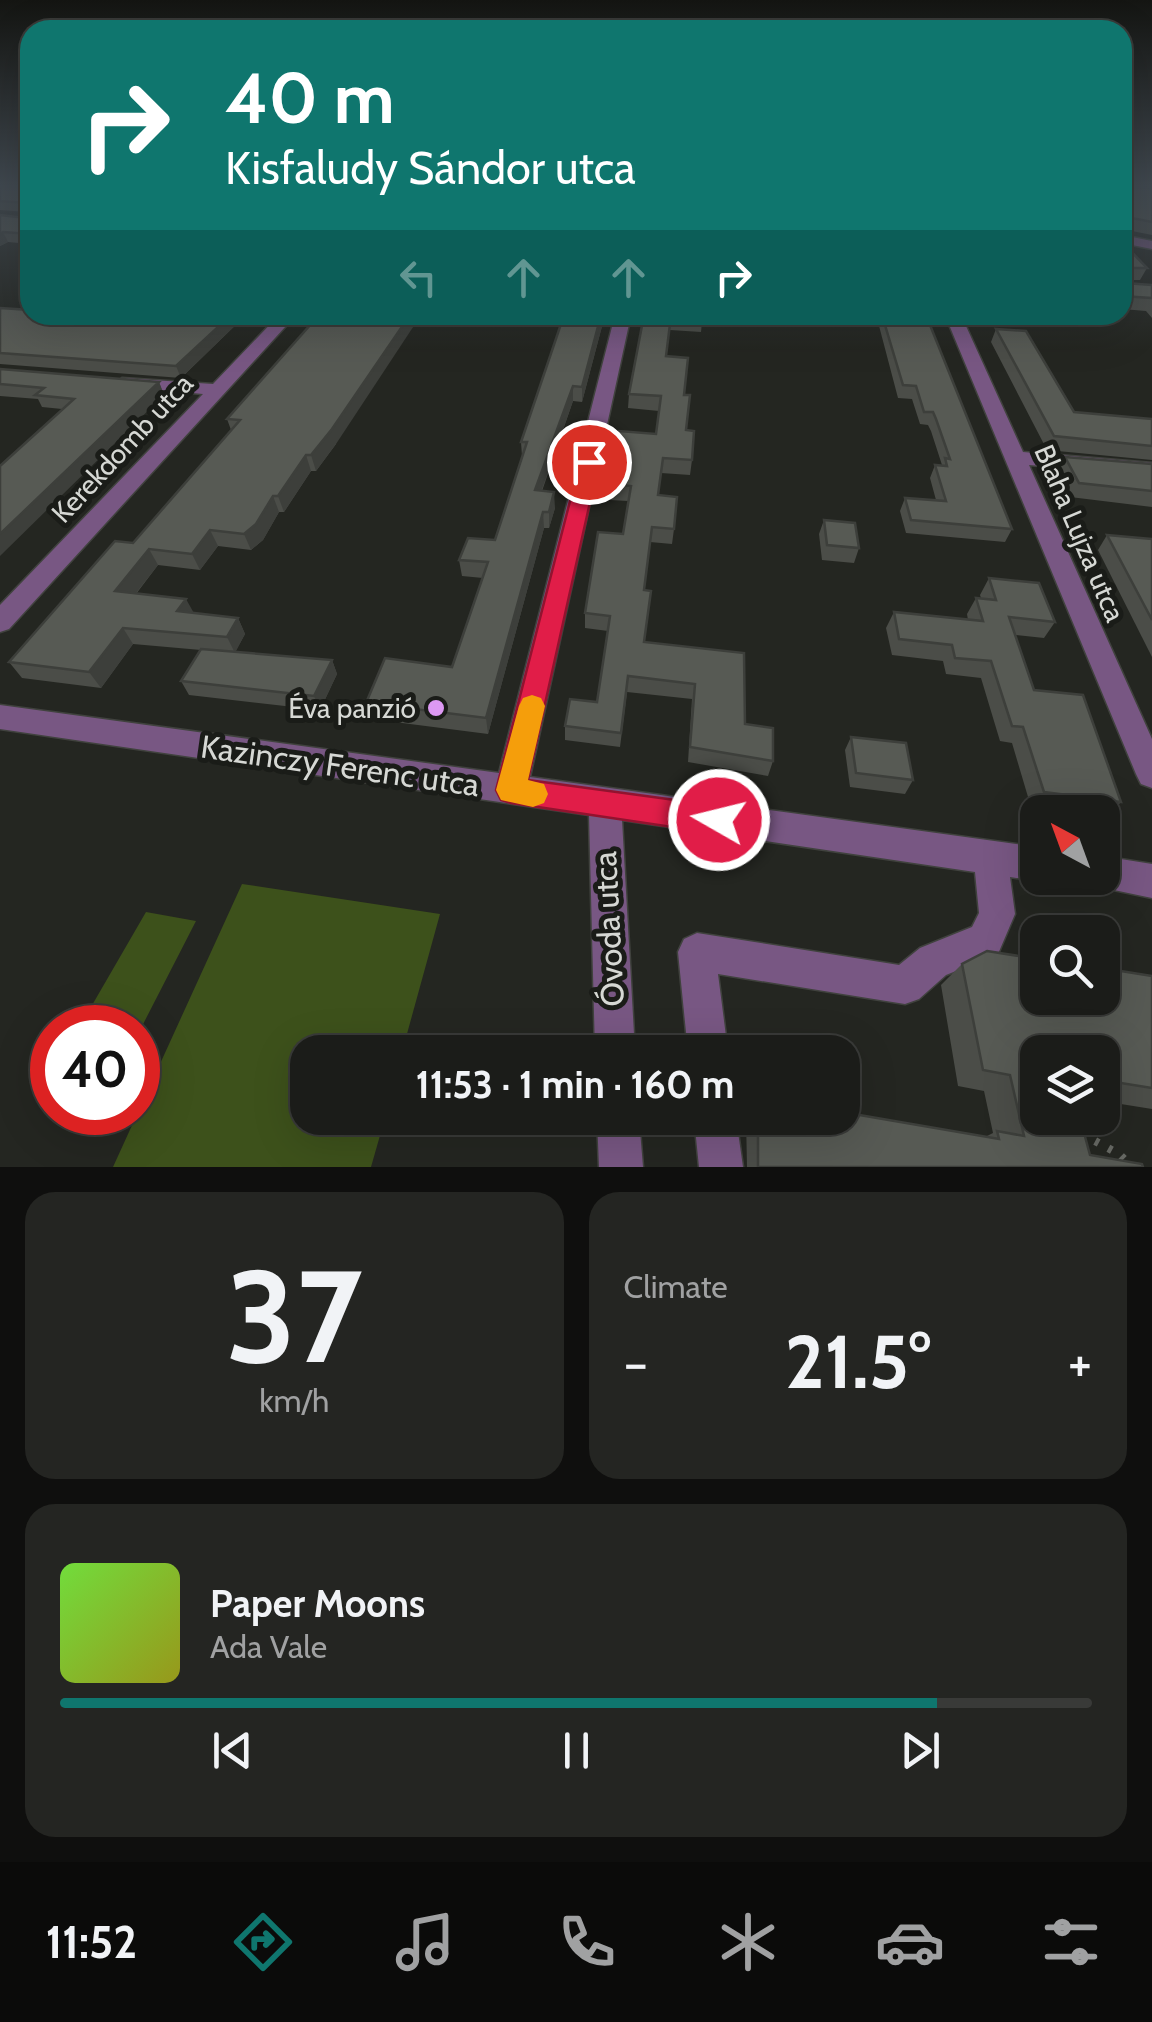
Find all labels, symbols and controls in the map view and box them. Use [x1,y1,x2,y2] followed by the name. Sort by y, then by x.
[225,55,394,141] text: 40 m
[60,60,190,190] icon: right
[225,141,636,195] text: Kisfaludy Sándor utca
[391,250,446,305] icon: left
[496,250,551,305] icon: ahead
[601,250,656,305] icon: ahead
[706,250,761,305] icon: right
[44,366,200,530] street label: Kerekdomb utca
[547,420,632,505] pin
[562,435,617,490] icon: arrive
[1027,439,1133,627] street label: Blaha Lujza utca
[288,691,416,725] place label: Éva panzió
[425,697,447,719] marker: Éva panzió
[198,727,482,804] street label: Kazinczy Ferenc utca
[667,768,771,872] position arrow
[1020,795,1120,895] north arrow
[1020,795,1120,1135] map controls
[585,850,632,1008] street label: Óvoda utca
[1020,915,1120,1015] button: search
[30,1005,160,1135] speed limit sign: 40
[1020,1035,1120,1135] button: layers
[416,1061,734,1108] text: 11:53 · 1 min · 160 m
[226,1237,362,1395] text: 37
[624,1267,728,1306] text: Climate
[785,1316,931,1407] text: 21.5°
[624,1329,648,1396] text: −
[1068,1329,1092,1396] text: +
[259,1381,329,1420] text: km/h
[210,1580,425,1627] text: Paper Moons
[210,1627,327,1666] text: Ada Vale
[205,1723,260,1778] icon: previous
[549,1723,604,1778] icon: pause
[893,1723,948,1778] icon: next
[228,1907,298,1977] icon: directions
[390,1907,460,1977] icon: music
[552,1907,622,1977] icon: phone
[713,1907,783,1977] icon: climate
[875,1907,945,1977] icon: car
[1036,1907,1106,1977] icon: filters
[46,1915,137,1969] text: 11:52

